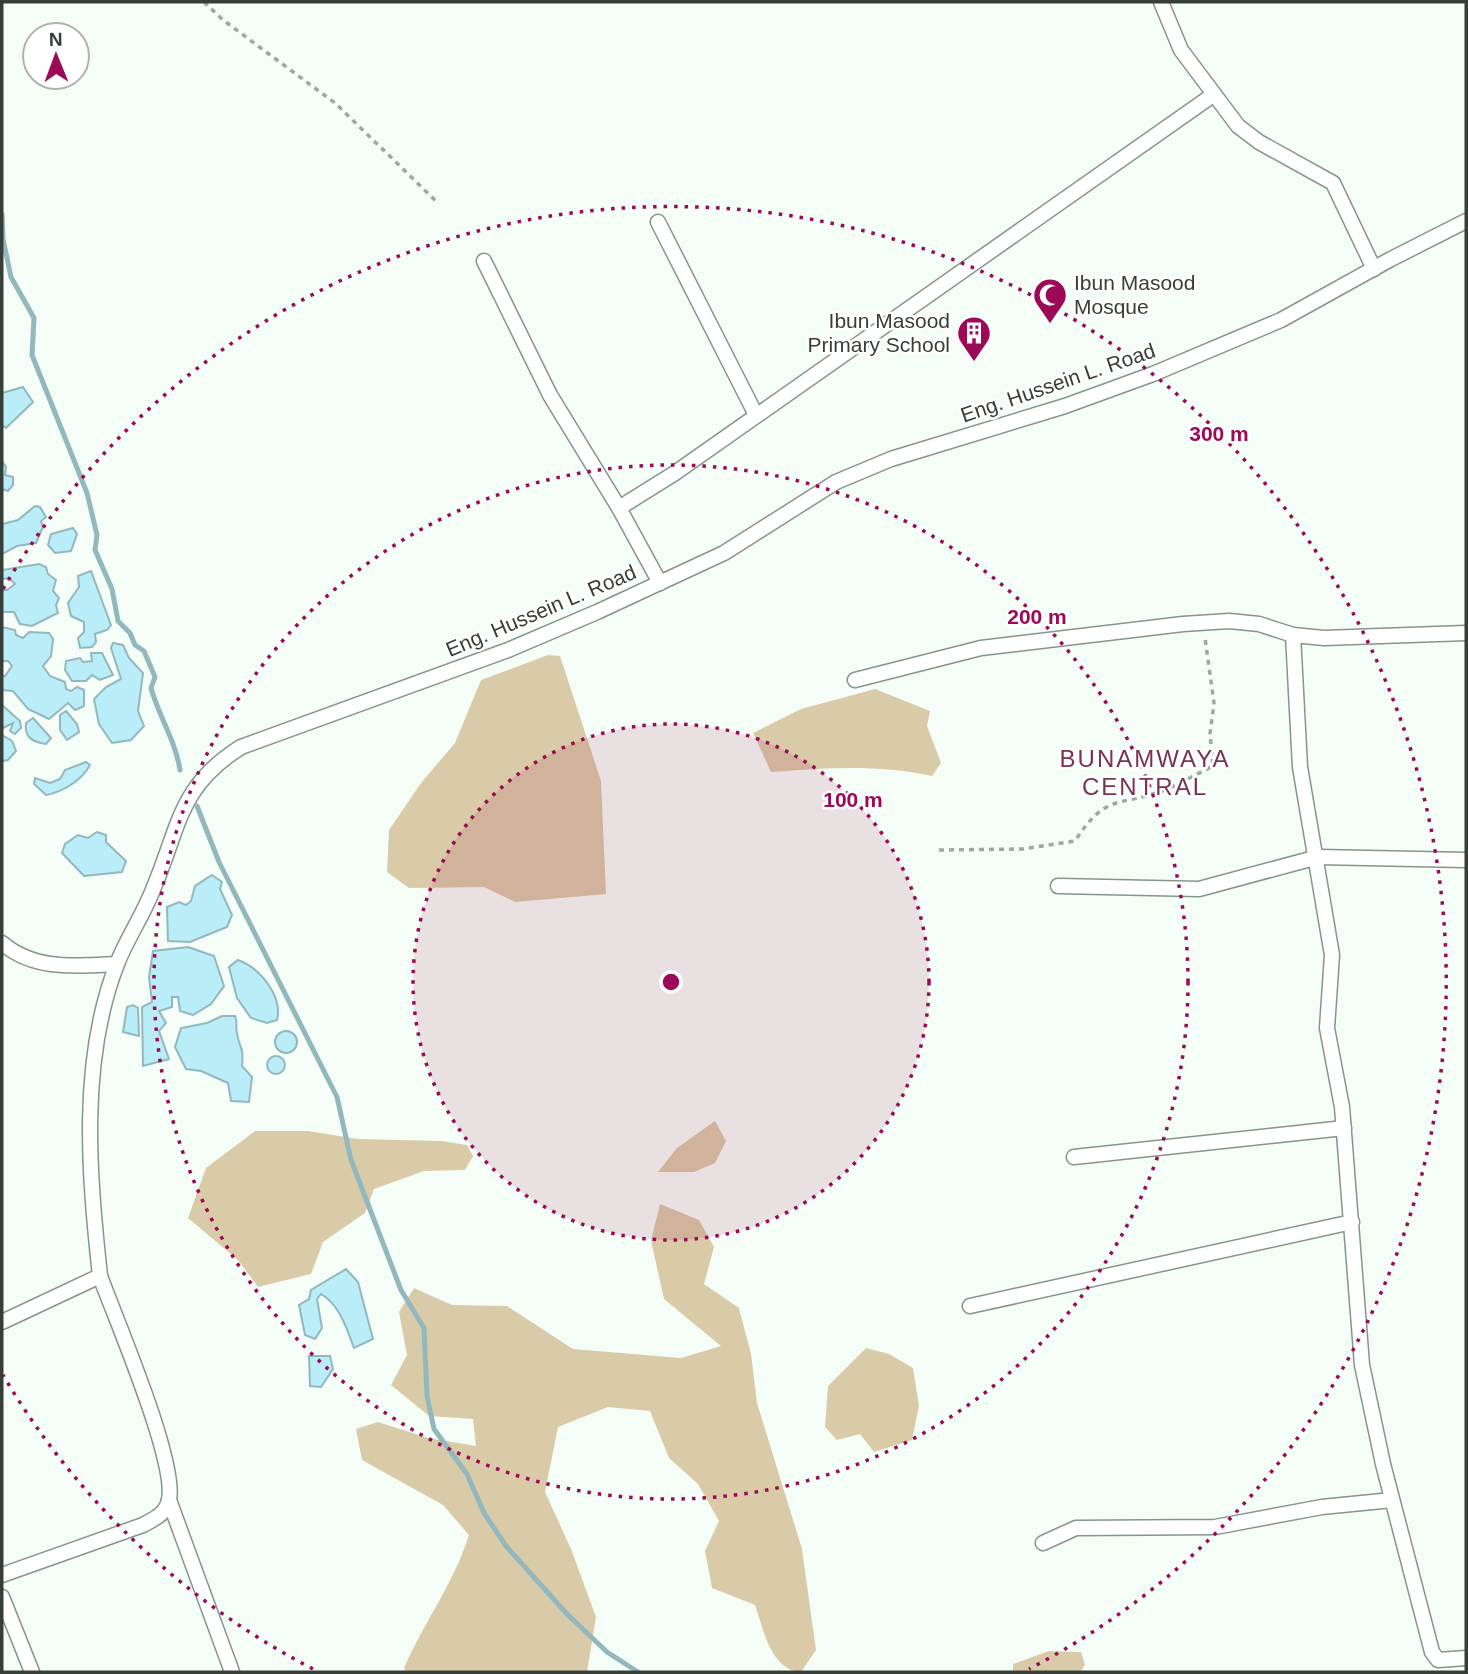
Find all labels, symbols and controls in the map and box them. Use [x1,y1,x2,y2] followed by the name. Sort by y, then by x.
[21,21,91,91] north arrow
[49,29,63,50] text: N
[1074,271,1195,318] place label: Ibun Masood Mosque
[1031,276,1069,325] mosque icon: Ibun Masood Mosque
[808,309,950,356] place label: Ibun Masood Primary School
[955,314,993,363] building icon: Ibun Masood Primary School
[958,338,1158,427] street label: Eng. Hussein L. Road
[1189,422,1249,445] text: 300 m
[442,560,639,661] street label: Eng. Hussein L. Road
[1007,605,1067,628] text: 200 m
[1060,745,1230,800] district label: BUNAMWAYA CENTRAL
[823,788,883,811] text: 100 m
[659,970,683,994] centre of rings

